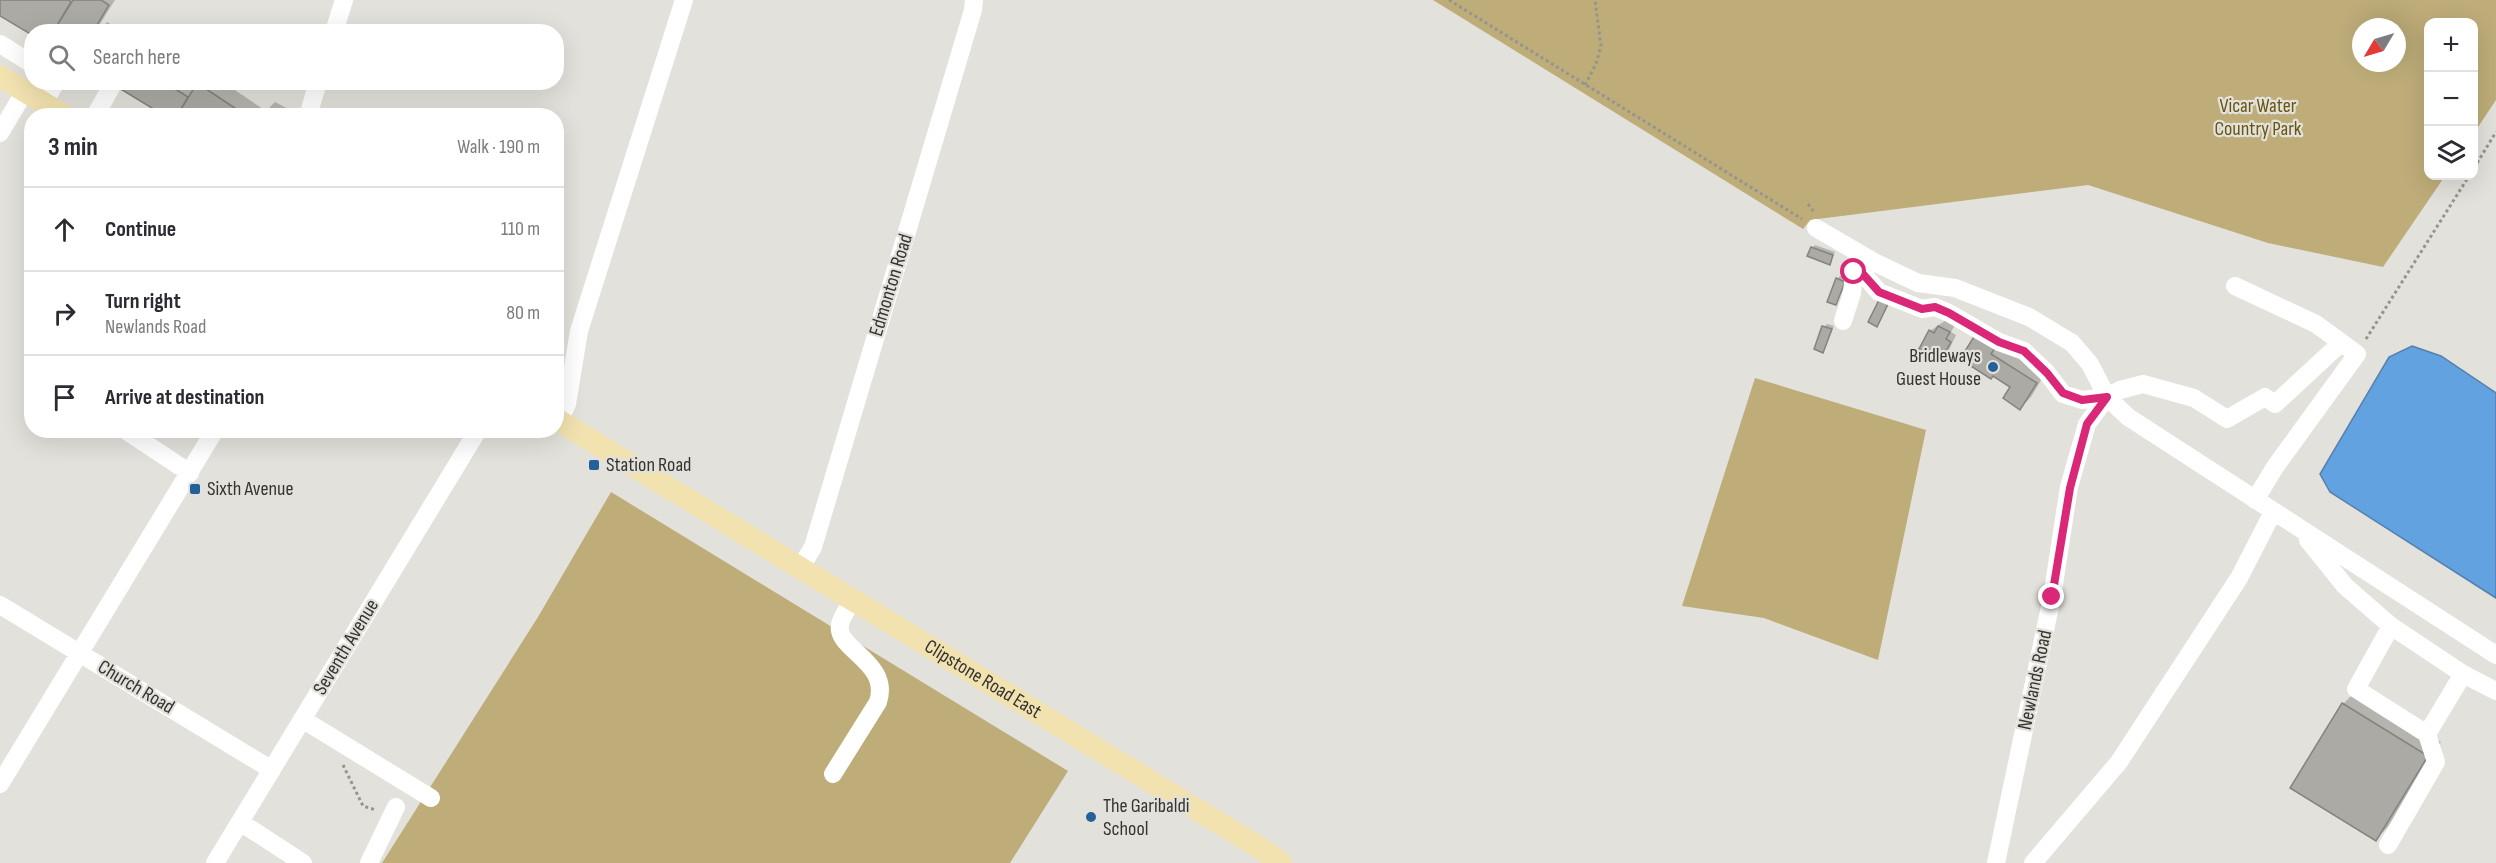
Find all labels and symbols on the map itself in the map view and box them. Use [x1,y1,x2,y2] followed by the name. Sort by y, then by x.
[2352,18,2406,72] north arrow
[2214,94,2302,141] park label: Vicar Water Country Park
[864,231,918,339] street label: Edmonton Road
[1840,258,1866,284] route start
[1896,344,1981,391] place label: Bridleways Guest House
[1986,360,2000,374] marker: Bridleways Guest House
[606,453,691,477] place label: Station Road
[587,458,601,472] marker: Station Road
[207,477,293,501] place label: Sixth Avenue
[188,482,202,496] marker: Sixth Avenue
[2038,583,2064,609] route end
[308,595,384,699] street label: Seventh Avenue
[2013,628,2057,732] street label: Newlands Road
[920,634,1046,724] street label: Clipstone Road East
[93,655,179,719] street label: Church Road
[1103,794,1190,841] place label: The Garibaldi School
[1084,810,1098,824] marker: The Garibaldi School

